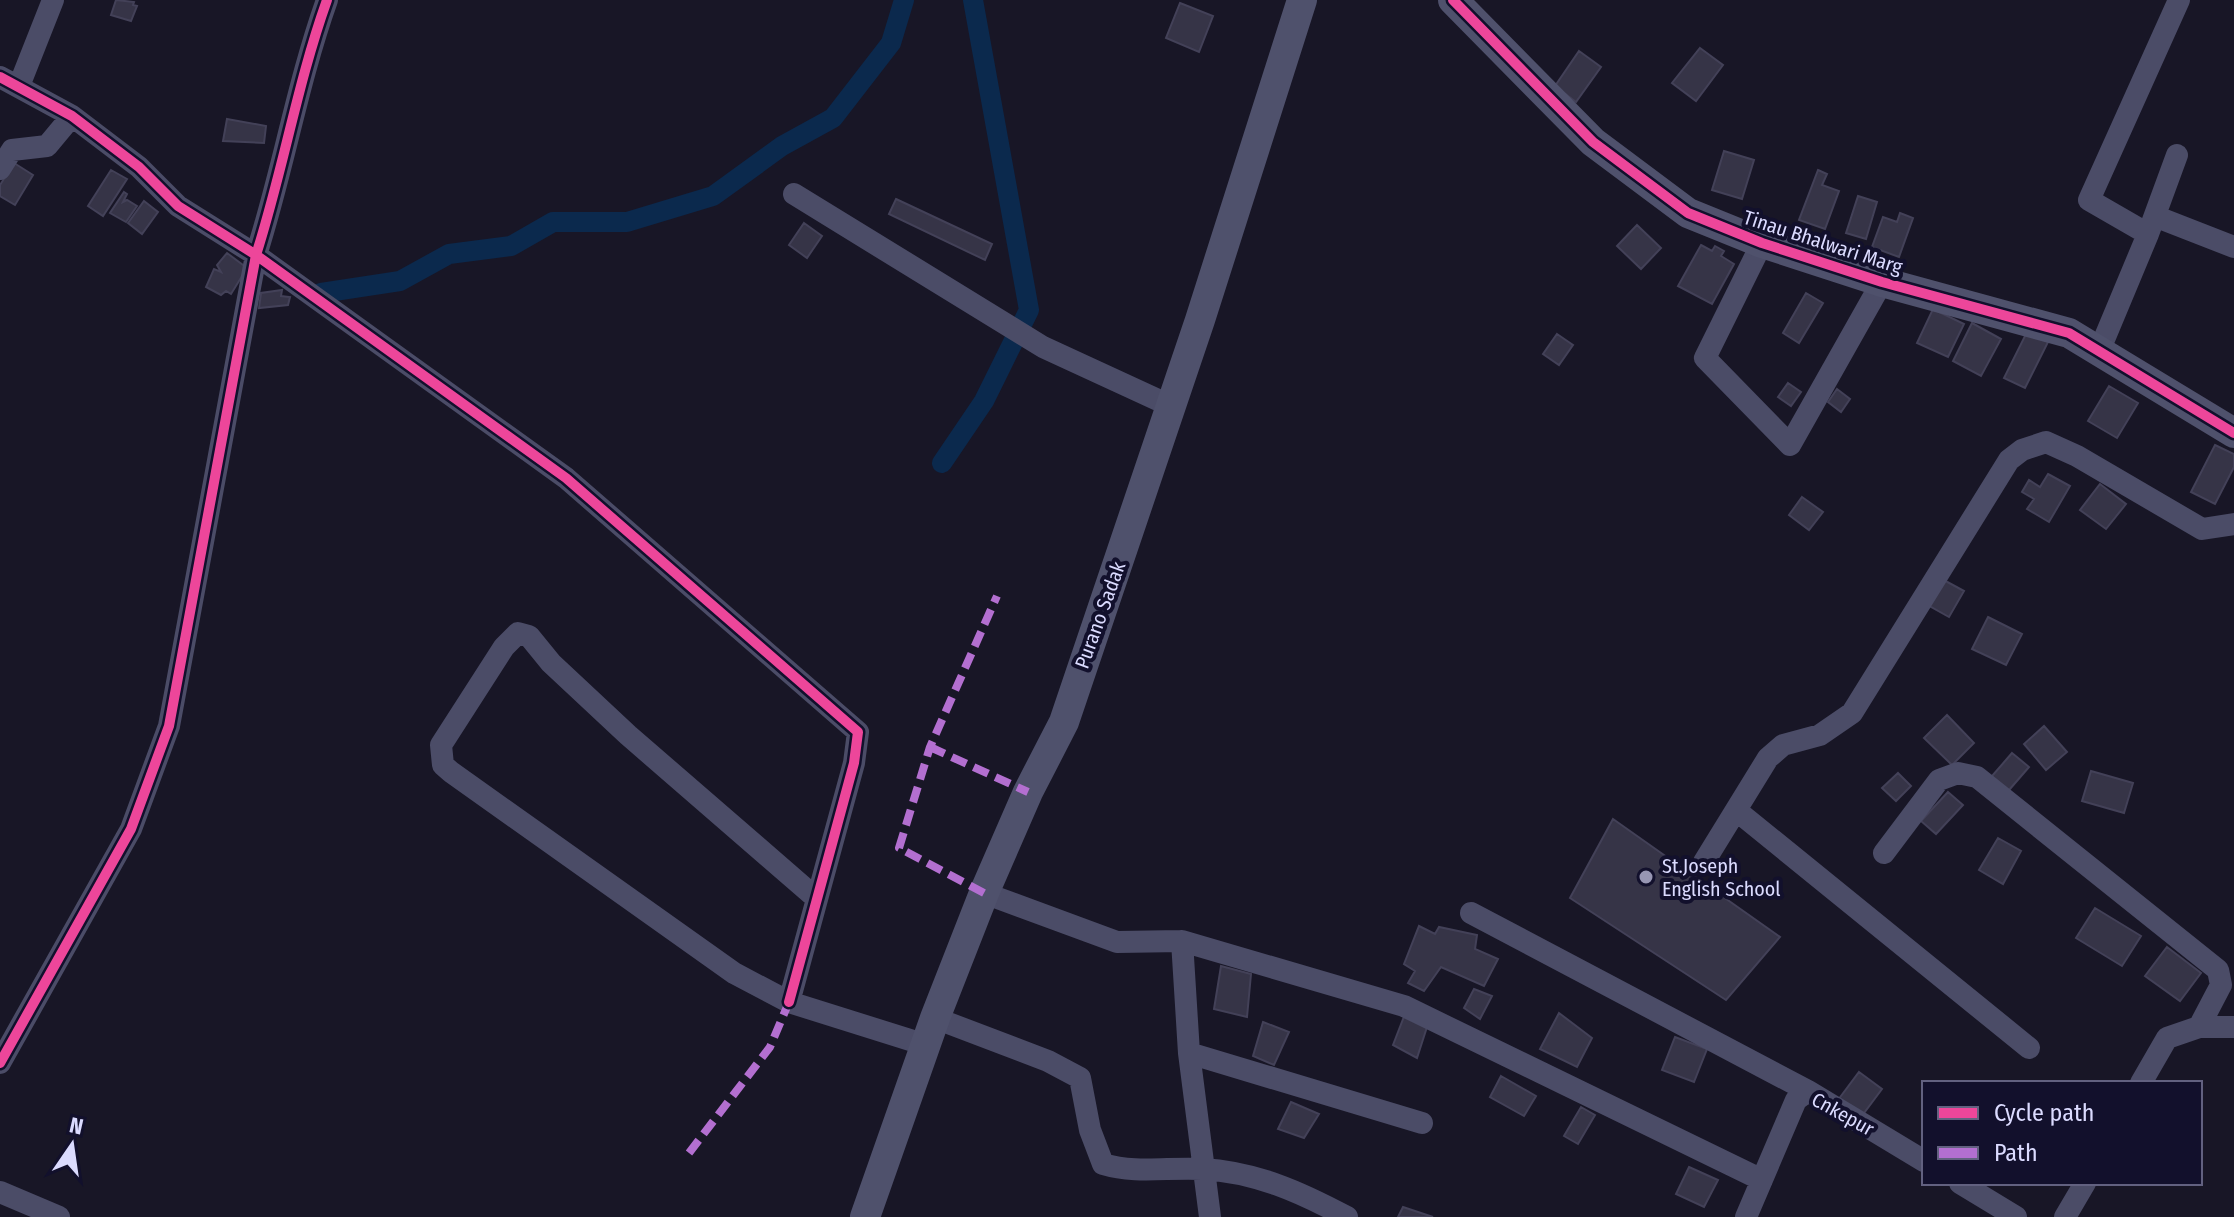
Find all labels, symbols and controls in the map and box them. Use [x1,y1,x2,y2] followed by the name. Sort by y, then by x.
[1741,205,1906,279] street label: Tinau Bhalwari Marg
[1070,558,1131,672] street label: Purano Sadak
[1662,854,1781,901] place label: St.Joseph English School
[1637,868,1655,886] marker: St.Joseph English School
[1922,1081,2202,1185] legend
[1808,1087,1878,1141] street label: Cnkepur
[1994,1099,2094,1127] text: Cycle path
[32,1105,112,1185] north arrow
[67,1111,86,1141] text: N
[1994,1139,2038,1167] text: Path

